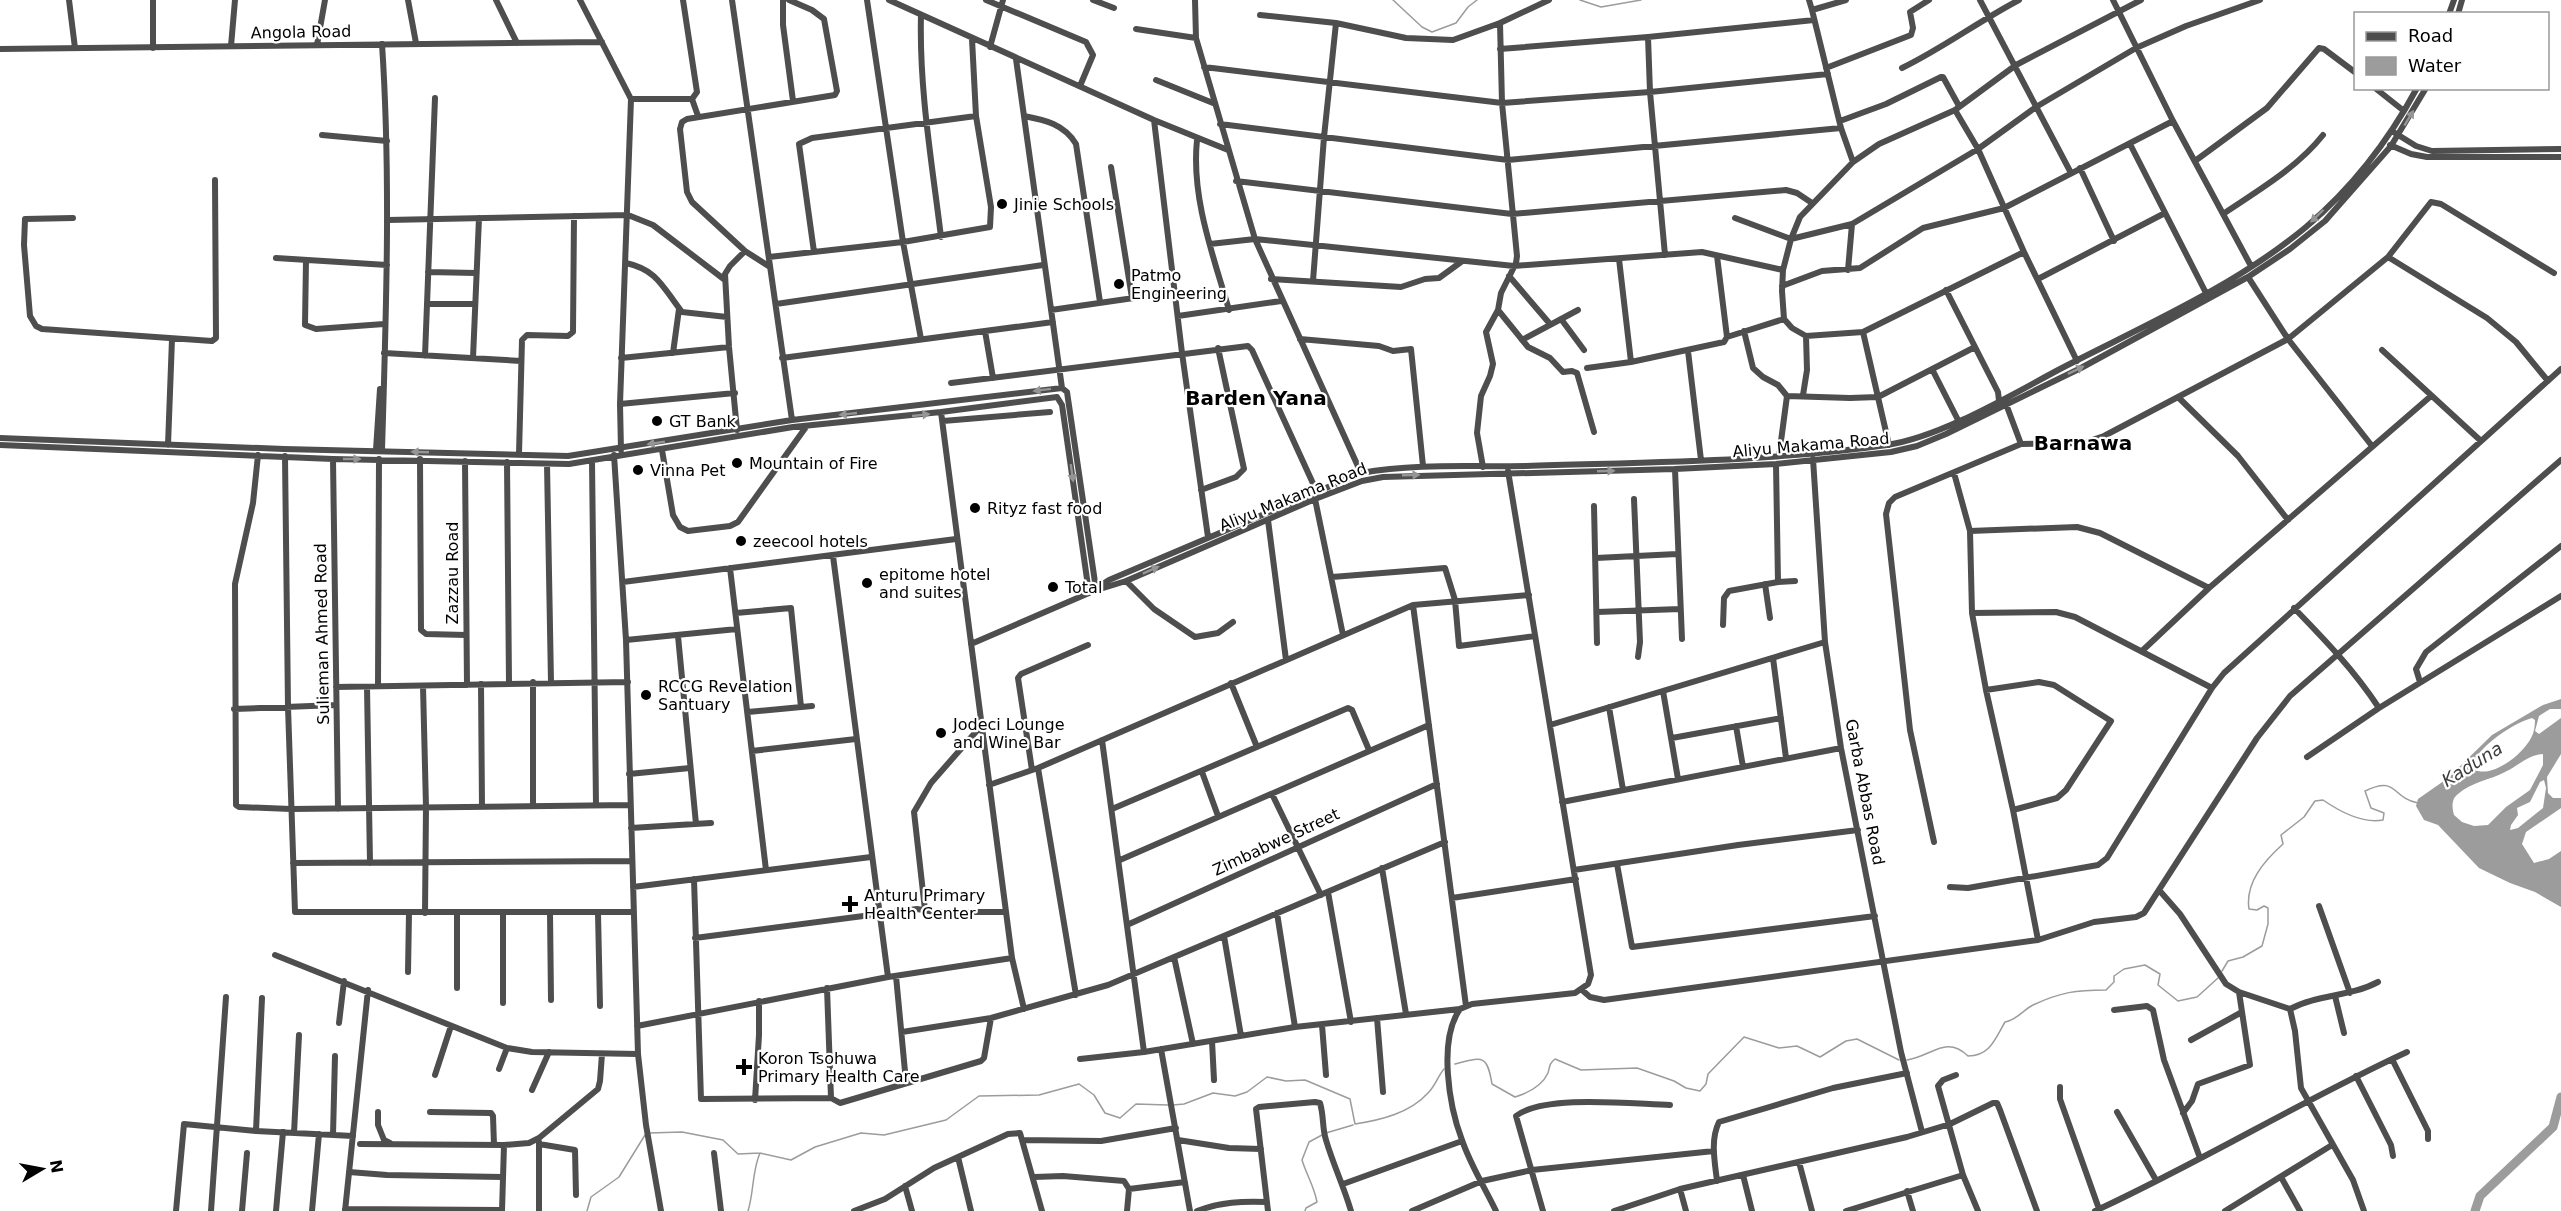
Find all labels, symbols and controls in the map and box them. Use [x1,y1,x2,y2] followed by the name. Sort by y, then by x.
[2354,12,2549,90] legend
[251,22,351,42] street label: Angola Road
[2408,25,2453,46] text: Road
[2408,55,2462,76] text: Water
[2404,110,2415,126] one-way arrow
[1013,195,1114,214] place label: Jinie Schools
[995,197,1009,211] marker: Jinie Schools
[2310,209,2325,222] one-way arrow
[1131,266,1227,303] place label: Patmo Engineering
[1112,277,1126,291] marker: Patmo Engineering
[2068,365,2085,375] one-way arrow
[1032,386,1051,395] one-way arrow
[1185,386,1327,410] district label: Barden Yana
[839,409,858,418] one-way arrow
[912,410,931,419] one-way arrow
[669,412,737,431] place label: GT Bank
[650,414,664,428] marker: GT Bank
[1732,429,1890,461] street label: Aliyu Makama Road
[2034,431,2132,455] district label: Barnawa
[646,438,665,447] one-way arrow
[410,447,429,456] one-way arrow
[343,454,362,464] one-way arrow
[749,454,878,473] place label: Mountain of Fire
[730,456,744,470] marker: Mountain of Fire
[1216,459,1370,535] street label: Aliyu Makama Road
[650,461,725,480] place label: Vinna Pet
[631,463,645,477] marker: Vinna Pet
[1067,464,1077,483] one-way arrow
[1597,466,1616,476] one-way arrow
[1402,470,1421,479] one-way arrow
[987,499,1102,518] place label: Rityz fast food
[968,501,982,515] marker: Rityz fast food
[443,522,462,624] street label: Zazzau Road
[753,532,868,551] place label: zeecool hotels
[734,534,748,548] marker: zeecool hotels
[311,543,333,725] street label: Sulieman Ahmed Road
[879,565,991,602] place label: epitome hotel and suites
[1142,565,1160,575] one-way arrow
[860,576,874,590] marker: epitome hotel and suites
[1064,578,1102,597] place label: Total
[1046,580,1060,594] marker: Total
[658,677,793,714] place label: RCCG Revelation Santuary
[639,688,653,702] marker: RCCG Revelation Santuary
[952,715,1065,752] place label: Jodeci Lounge and Wine Bar
[1842,717,1888,867] street label: Garba Abbas Road
[934,726,948,740] marker: Jodeci Lounge and Wine Bar
[2438,737,2506,791] water label: Kaduna
[1210,804,1342,880] street label: Zimbabwe Street
[864,886,985,923] place label: Anturu Primary Health Center
[841,895,859,913] marker: Anturu Primary Health Center
[758,1049,920,1086] place label: Koron Tsohuwa Primary Health Care
[735,1058,753,1076] marker: Koron Tsohuwa Primary Health Care
[12,1139,72,1199] north arrow
[46,1158,67,1175] text: N

